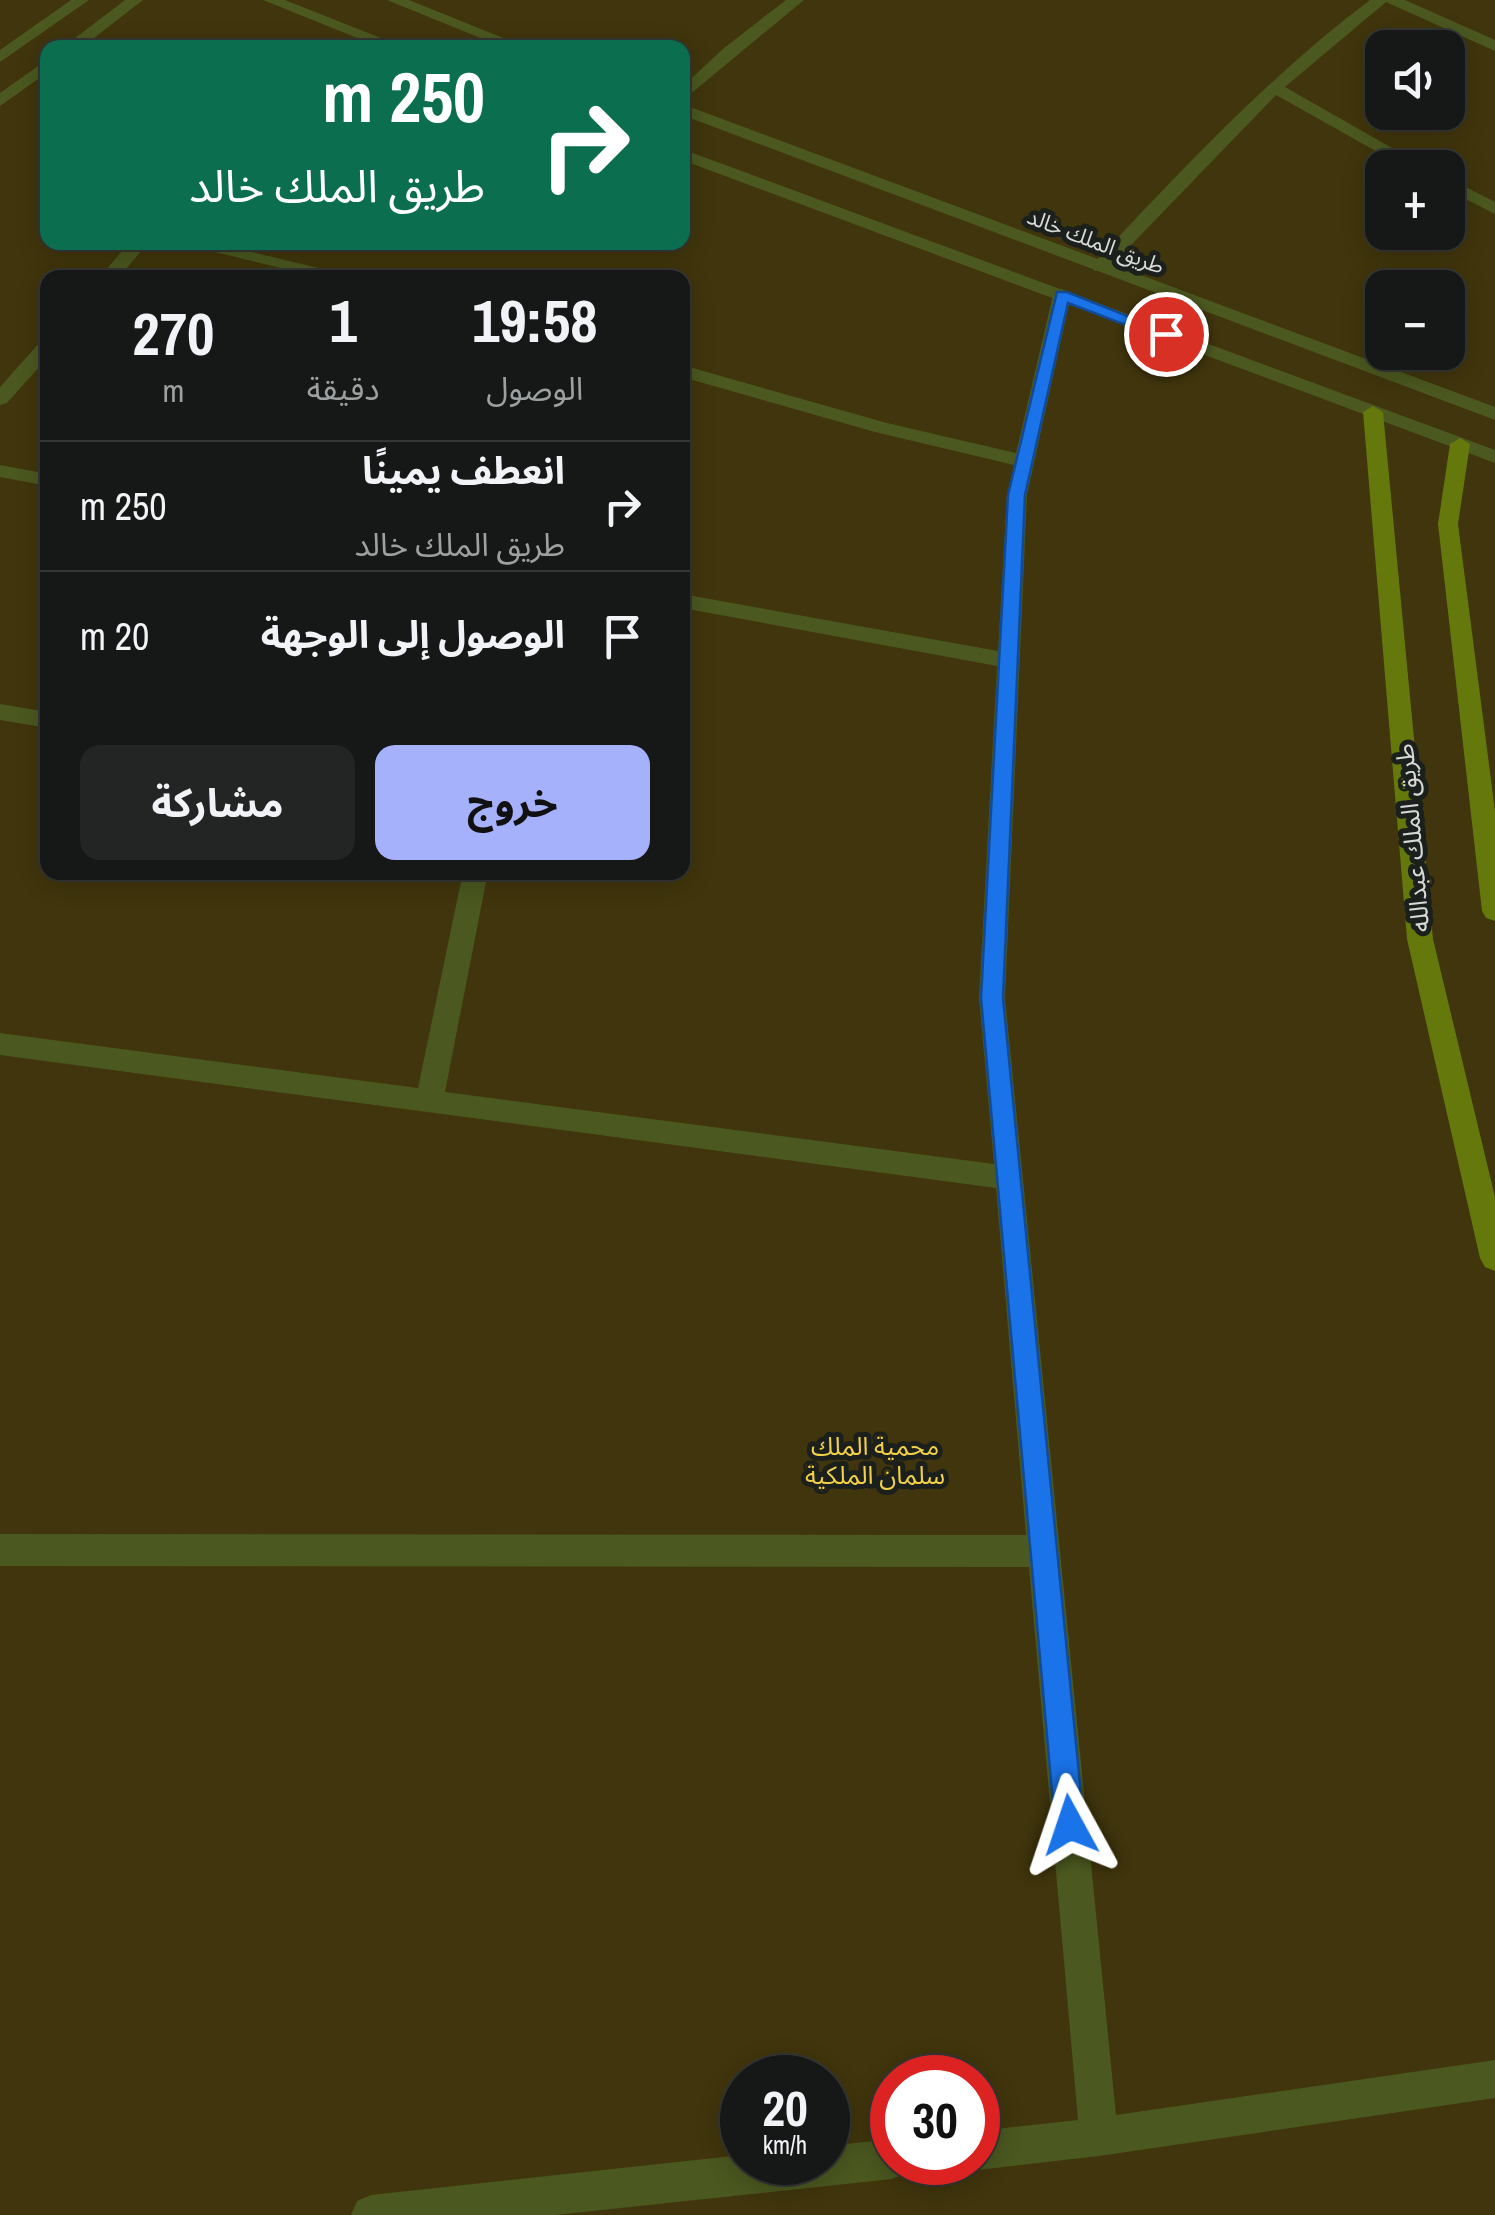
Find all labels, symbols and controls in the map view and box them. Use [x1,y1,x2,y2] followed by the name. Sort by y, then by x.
[1365,30,1465,370] map controls
[1365,30,1465,130] button: sound
[322,50,485,144] text: 250 m
[520,80,650,210] icon: right
[1365,150,1465,250] button: +
[189,155,485,216] text: طريق الملك خالد
[1023,201,1169,281] street label: طريق الملك خالد
[1365,270,1465,370] button: −
[329,280,357,361] text: 1
[472,280,598,361] text: 19:58
[1124,292,1209,377] pin
[132,293,214,374] text: 270
[1139,307,1194,362] icon: arrive
[307,367,380,410] text: دقيقة
[486,367,583,410] text: الوصول
[162,369,184,412] text: m
[362,445,565,496] text: انعطف يمينًا
[595,479,650,534] icon: right
[80,481,167,532] text: 250 m
[355,523,565,566] text: طريق الملك خالد
[261,609,565,660] text: الوصول إلى الوجهة
[595,609,650,664] icon: arrive
[80,611,149,662] text: 20 m
[1387,742,1437,934] street label: طريق الملك عبدالله
[80,745,355,860] button: مشاركة
[375,745,650,860] button: خروج
[805,1429,945,1492] park label: محمية الملك سلمان الملكية
[1018,1773,1122,1877] position arrow
[870,2055,1000,2185] speed limit sign: 30
[762,2074,808,2142] text: 20
[763,2128,807,2162] text: km/h

